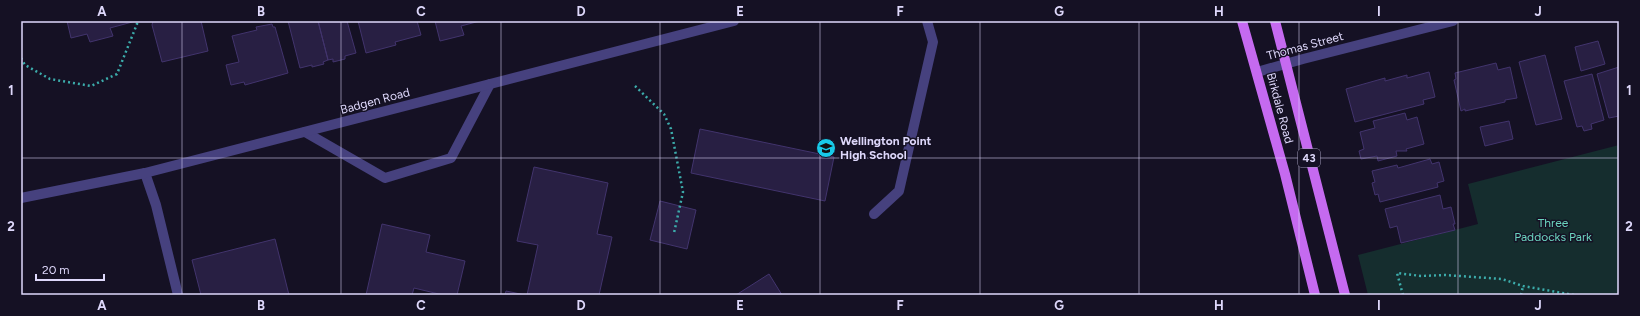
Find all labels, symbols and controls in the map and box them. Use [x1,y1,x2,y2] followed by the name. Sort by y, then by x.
[97,4,107,19] text: A
[257,4,265,19] text: B
[416,4,426,19] text: C
[576,4,586,19] text: D
[736,4,744,19] text: E
[896,4,904,19] text: F
[1054,4,1064,19] text: G
[1214,4,1224,19] text: H
[1377,4,1381,19] text: I
[1534,4,1542,19] text: J
[1265,29,1345,63] street label: Thomas Street
[1264,71,1296,145] street label: Birkdale Road
[8,83,14,98] text: 1
[1626,83,1632,98] text: 1
[339,85,411,117] street label: Badgen Road
[840,134,931,162] place label: Wellington Point High School
[815,137,837,159] school or university icon: Wellington Point High School
[1298,149,1320,167] road number: 43
[1514,216,1592,244] park label: Three Paddocks Park
[7,219,15,234] text: 2
[1625,219,1633,234] text: 2
[36,256,104,282] scale bar
[42,263,70,277] text: 20 m
[97,298,107,313] text: A
[257,298,265,313] text: B
[416,298,426,313] text: C
[576,298,586,313] text: D
[736,298,744,313] text: E
[896,298,904,313] text: F
[1054,298,1064,313] text: G
[1214,298,1224,313] text: H
[1377,298,1381,313] text: I
[1534,298,1542,313] text: J

